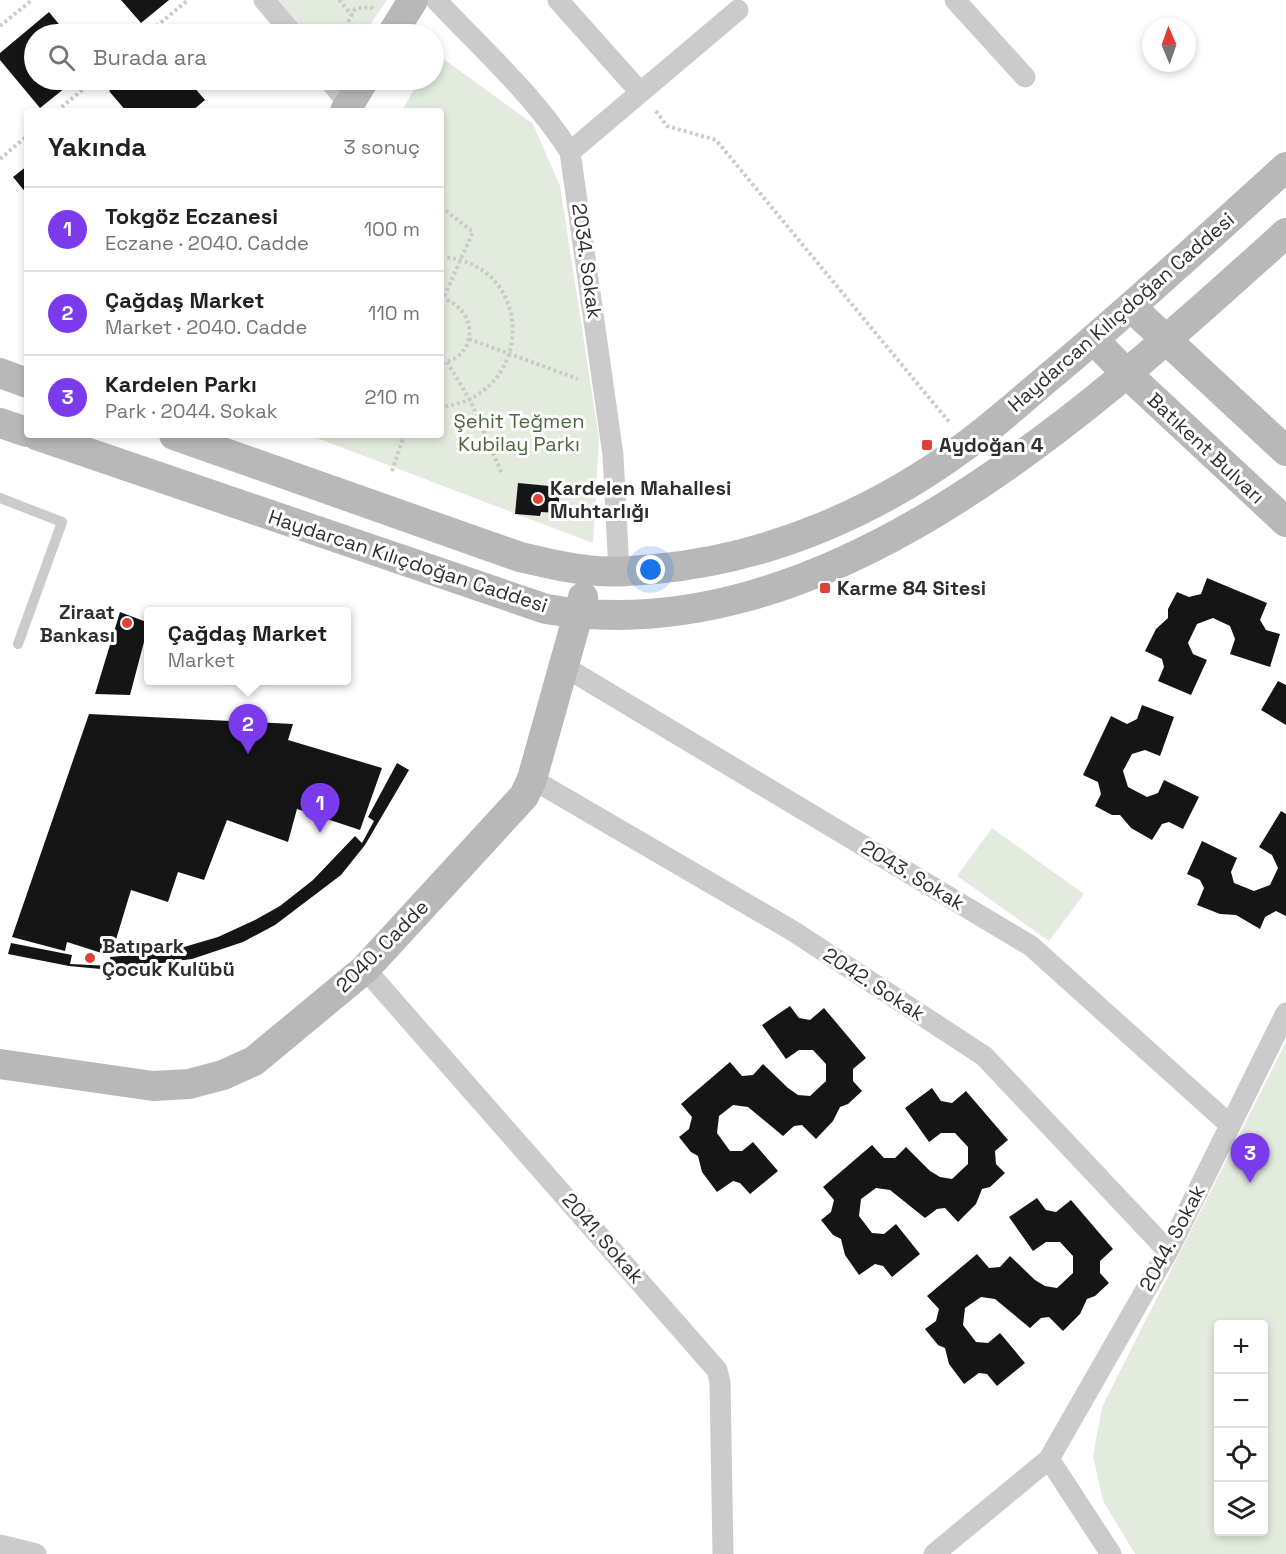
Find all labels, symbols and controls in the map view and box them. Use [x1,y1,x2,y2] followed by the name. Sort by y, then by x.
[1142,18,1196,72] north arrow
[24,24,444,90] search box
[45,41,78,74] icon: search
[93,43,207,71] text: Burada ara
[48,130,146,164] text: Yakında
[344,134,420,160] text: 3 sonuç
[105,202,278,230] text: Tokgöz Eczanesi
[566,202,608,321] street label: 2034. Sokak
[1002,206,1240,418] street label: Haydarcan Kılıçdoğan Caddesi
[63,216,72,242] text: 1
[364,216,420,242] text: 100 m
[105,230,309,256] text: Eczane · 2040. Cadde
[105,286,264,314] text: Çağdaş Market
[62,300,73,326] text: 2
[368,300,420,326] text: 110 m
[105,314,307,340] text: Market · 2040. Cadde
[105,370,257,398] text: Kardelen Parkı
[61,384,74,410] text: 3
[364,384,420,410] text: 210 m
[1142,387,1270,509] street label: Batıkent Bulvarı
[105,398,277,424] text: Park · 2044. Sokak
[454,408,584,457] park label: Şehit Teğmen Kubilay Parkı
[939,432,1044,458] place label: Aydoğan 4
[920,438,934,452] marker: Aydoğan 4
[550,475,731,524] place label: Kardelen Mahallesi Muhtarlığı
[531,492,545,506] marker: Kardelen Mahallesi Muhtarlığı
[265,504,551,618] street label: Haydarcan Kılıçdoğan Caddesi
[636,555,665,584] your location
[837,575,986,601] place label: Karme 84 Sitesi
[818,581,832,595] marker: Karme 84 Sitesi
[39,599,115,648] place label: Ziraat Bankası
[144,607,351,685] popup
[120,616,134,630] marker: Ziraat Bankası
[168,619,327,647] text: Çağdaş Market
[168,647,235,673] text: Market
[228,704,268,754] pin: 2
[300,784,340,833] pin: 1
[856,834,970,916] street label: 2043. Sokak
[330,894,434,998] street label: 2040. Cadde
[102,933,235,982] place label: Batıpark Çocuk Kulübü
[818,941,930,1027] street label: 2042. Sokak
[83,951,97,965] marker: Batıpark Çocuk Kulübü
[1230,1134,1270,1183] pin: 3
[1133,1180,1211,1296] street label: 2044. Sokak
[556,1187,650,1289] street label: 2041. Sokak
[1214,1320,1268,1536] map controls
[1214,1320,1268,1374] button: +
[1214,1374,1268,1428] button: −
[1214,1428,1268,1482] button: locate
[1214,1482,1268,1536] button: layers

